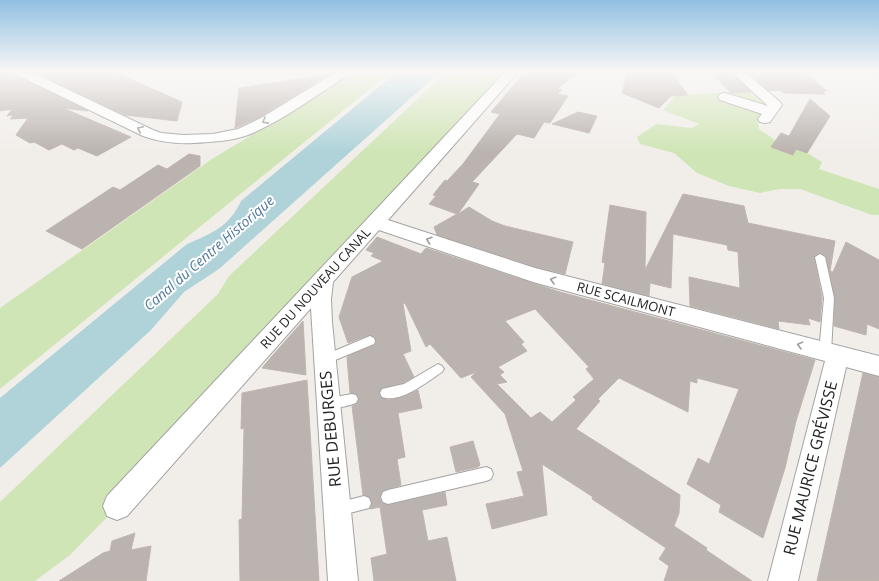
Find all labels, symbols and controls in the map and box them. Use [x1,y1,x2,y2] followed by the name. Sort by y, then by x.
[262,117,269,124] one-way arrow
[136,126,143,134] one-way arrow
[139,191,278,315] water label: Canal du Centre Historique
[256,223,374,352] street label: RUE DU NOUVEAU CANAL
[426,236,433,245] one-way arrow
[549,276,556,285] one-way arrow
[575,277,678,321] street label: RUE SCAILMONT
[797,341,804,350] one-way arrow
[314,370,346,488] street label: RUE DEBURGES
[778,378,842,558] street label: RUE MAURICE GRÉVISSE

